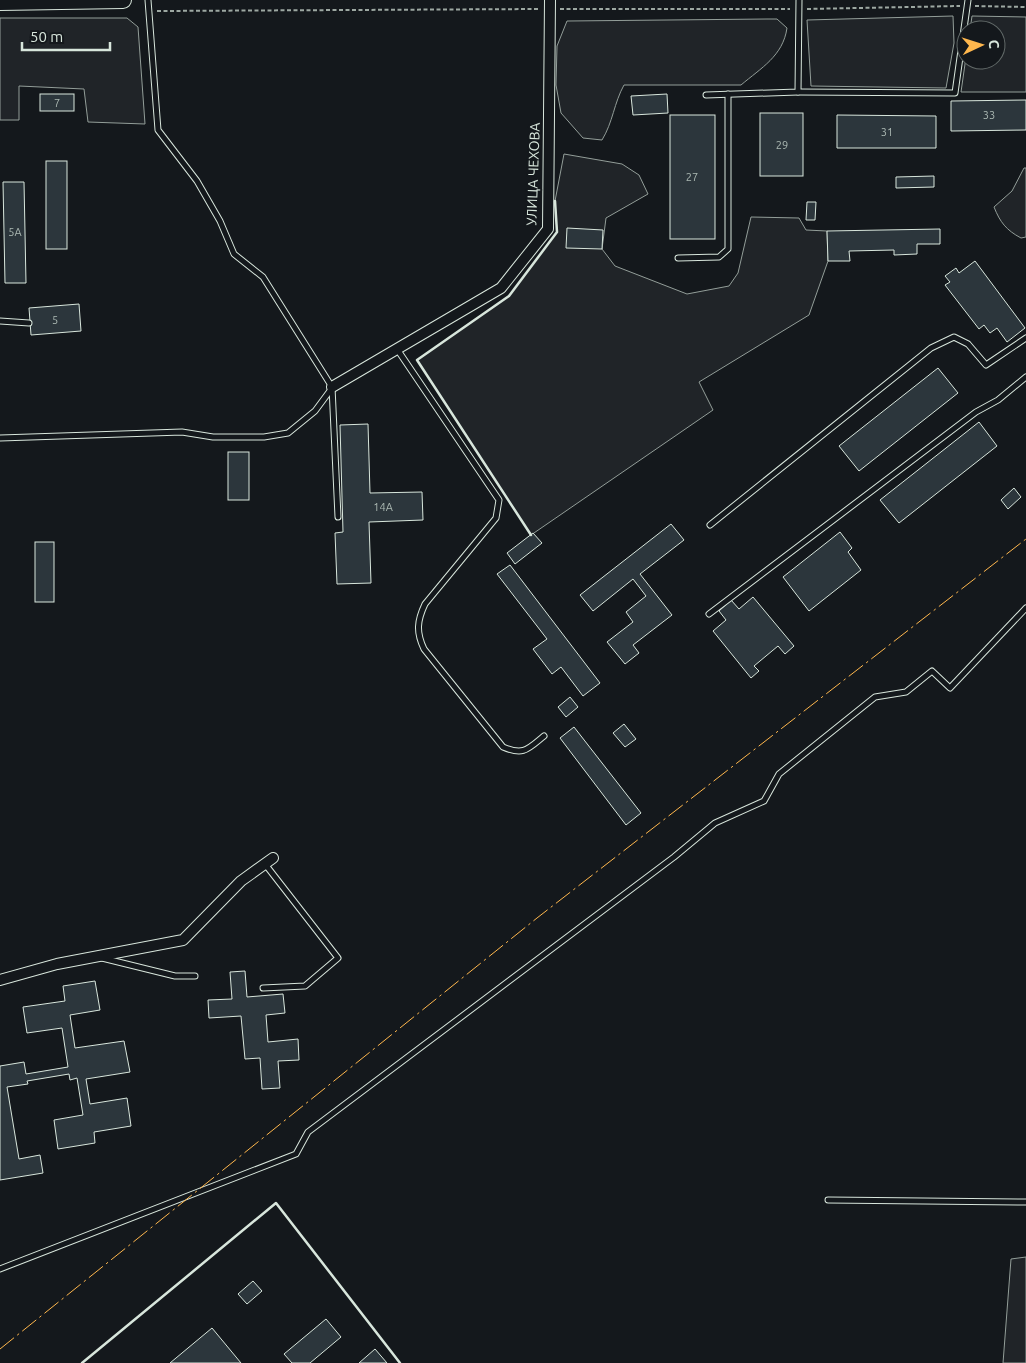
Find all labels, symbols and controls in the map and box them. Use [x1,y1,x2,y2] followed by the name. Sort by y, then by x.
[22,20,110,52] scale bar
[956,20,1006,70] north arrow
[30,28,63,45] text: 50 m
[986,39,1002,49] text: С
[54,97,60,109] house number: 7
[983,109,995,121] house number: 33
[523,122,543,226] street label: УЛИЦА ЧЕХОВА
[881,126,893,138] house number: 31
[776,139,788,151] house number: 29
[686,171,698,183] house number: 27
[8,226,23,238] house number: 5А
[52,314,58,326] house number: 5
[373,501,394,513] house number: 14А

